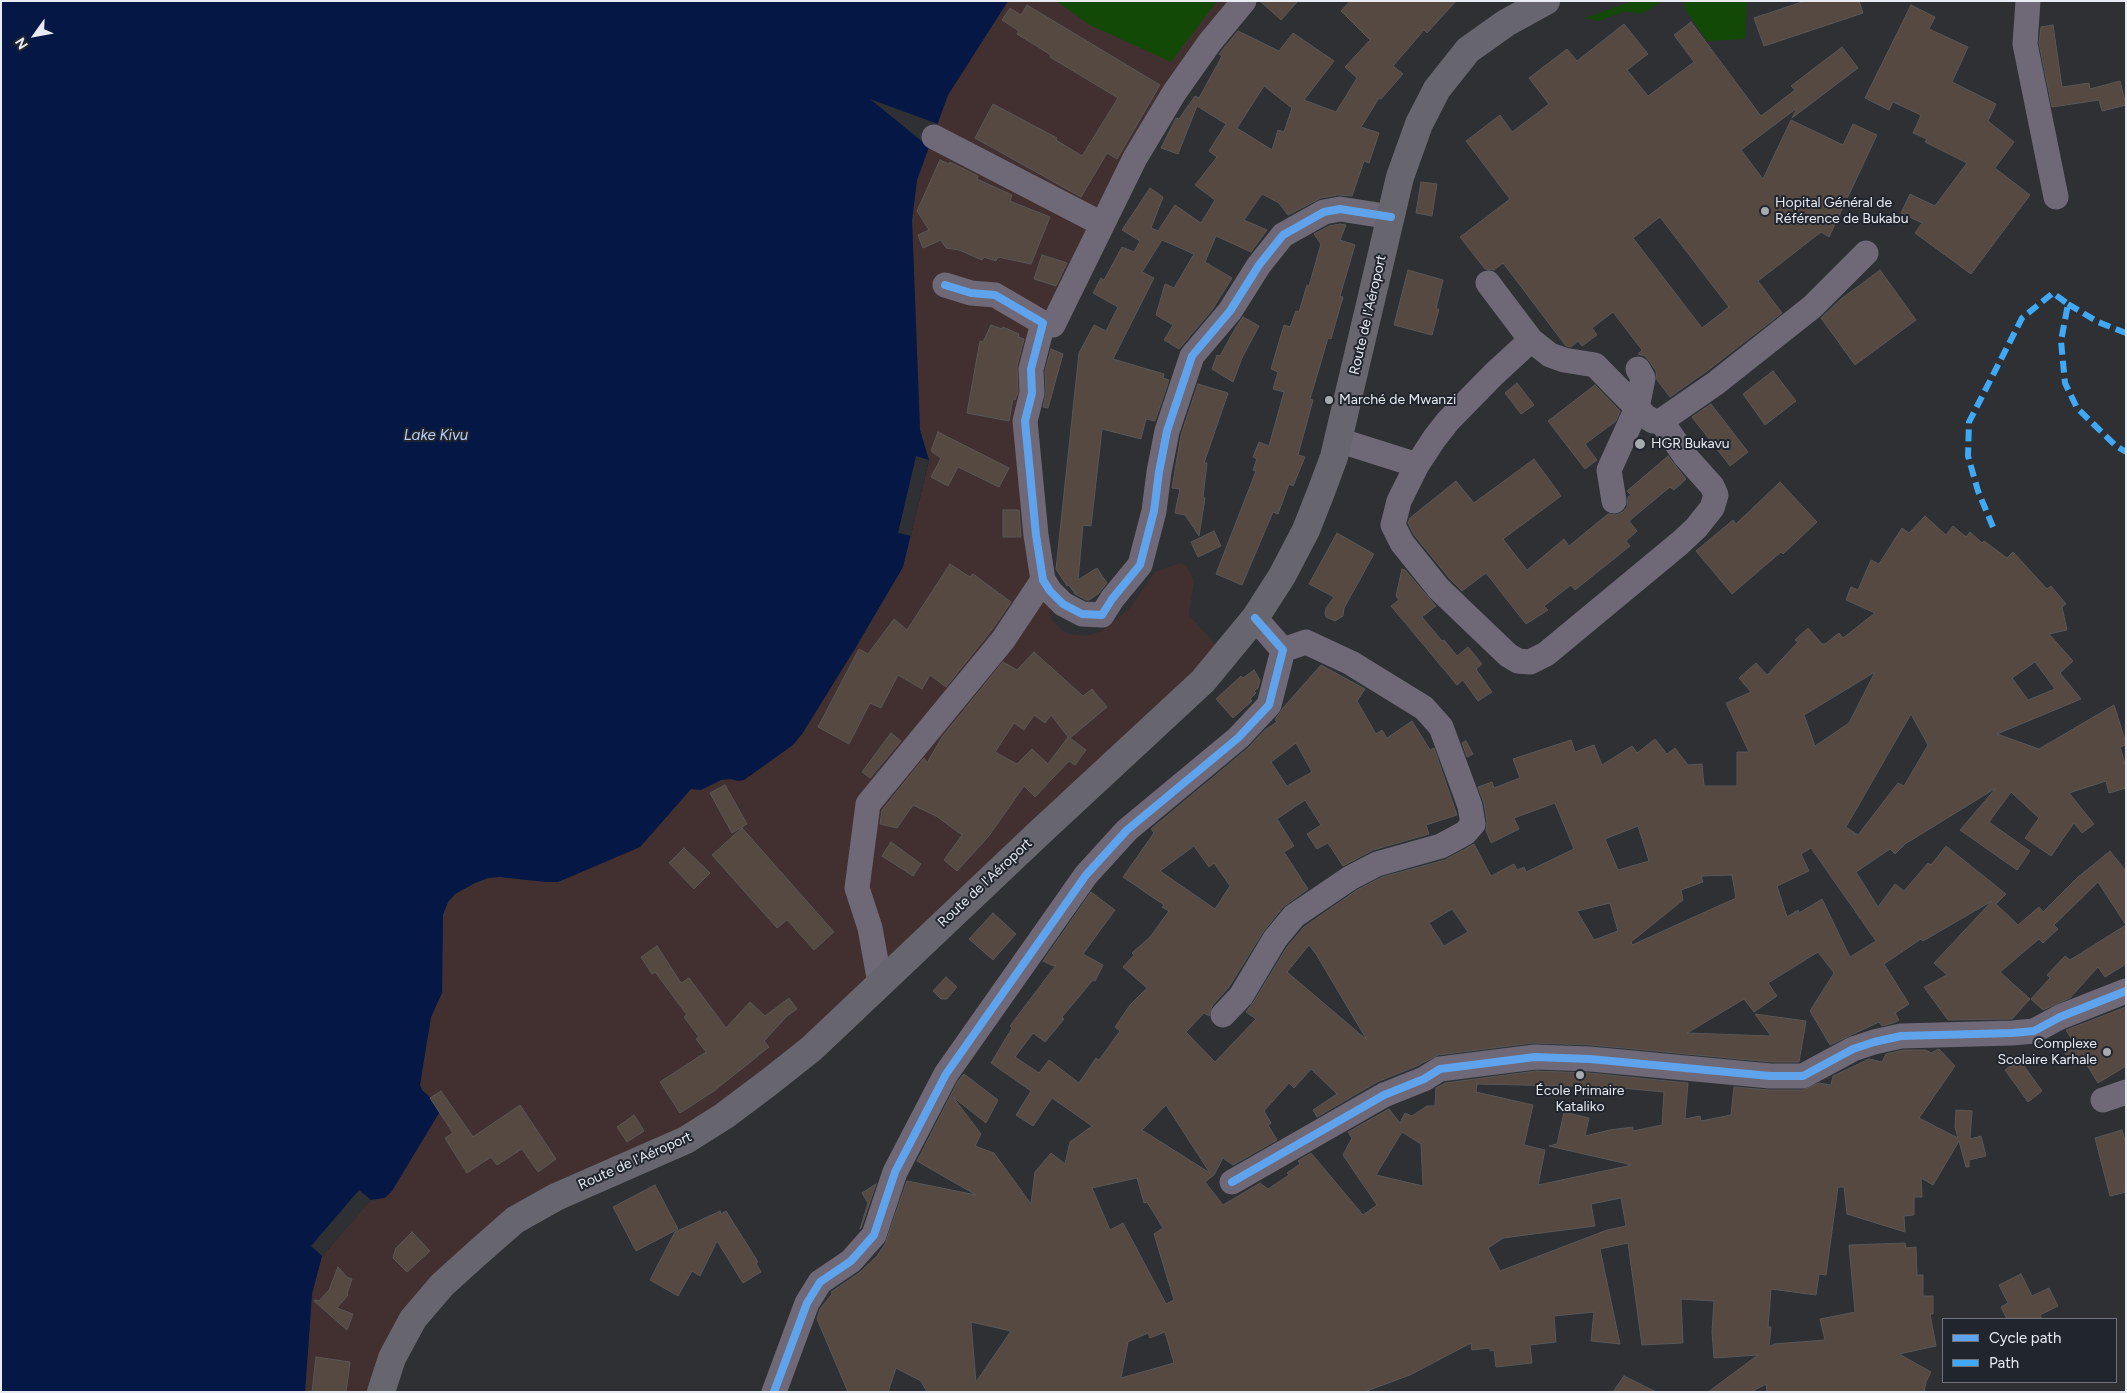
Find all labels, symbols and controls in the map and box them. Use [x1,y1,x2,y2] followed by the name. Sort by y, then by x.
[10,10,60,60] north arrow
[12,34,32,52] text: N
[1775,195,1909,228] place label: Hopital Général de Référence de Bukabu
[1759,205,1771,217] marker: Hopital Général de Référence de Bukabu
[1346,253,1390,377] street label: Route de l'Aéroport
[1339,392,1456,408] place label: Marché de Mwanzi
[1323,394,1335,406] marker: Marché de Mwanzi
[404,427,468,445] water label: Lake Kivu
[1651,436,1730,452] place label: HGR Bukavu
[1633,437,1647,451] marker: HGR Bukavu
[934,835,1036,931] street label: Route de l'Aéroport
[1997,1036,2097,1068] place label: Complexe Scolaire Karhale
[2101,1046,2113,1058] marker: Complexe Scolaire Karhale
[1574,1069,1586,1081] marker: École Primaire Kataliko
[1536,1083,1624,1116] place label: École Primaire Kataliko
[576,1128,694,1194] street label: Route de l'Aéroport
[1942,1318,2117,1383] legend
[1989,1329,2061,1347] text: Cycle path
[1989,1354,2019,1372] text: Path

